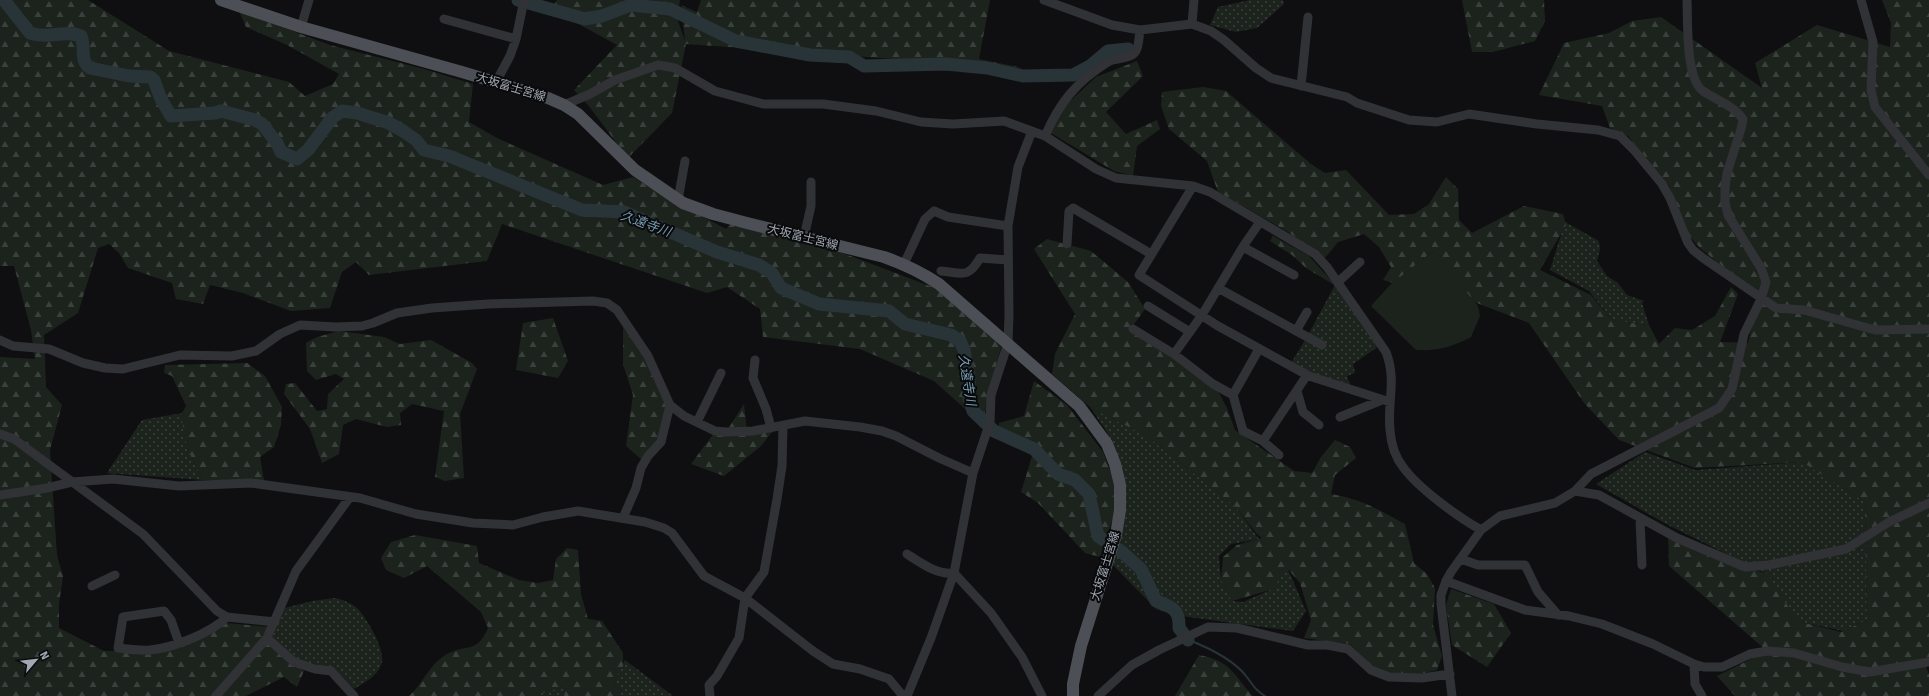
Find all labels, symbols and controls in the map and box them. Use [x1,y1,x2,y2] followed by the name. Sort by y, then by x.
[475,70,547,104] street label: 大坂富士宮線
[619,208,675,240] water label: 久遠寺川
[766,221,840,253] street label: 大坂富士宮線
[956,353,979,409] water label: 久遠寺川
[1088,530,1122,602] street label: 大坂富士宮線
[16,640,56,680] north arrow
[37,649,52,662] text: N

